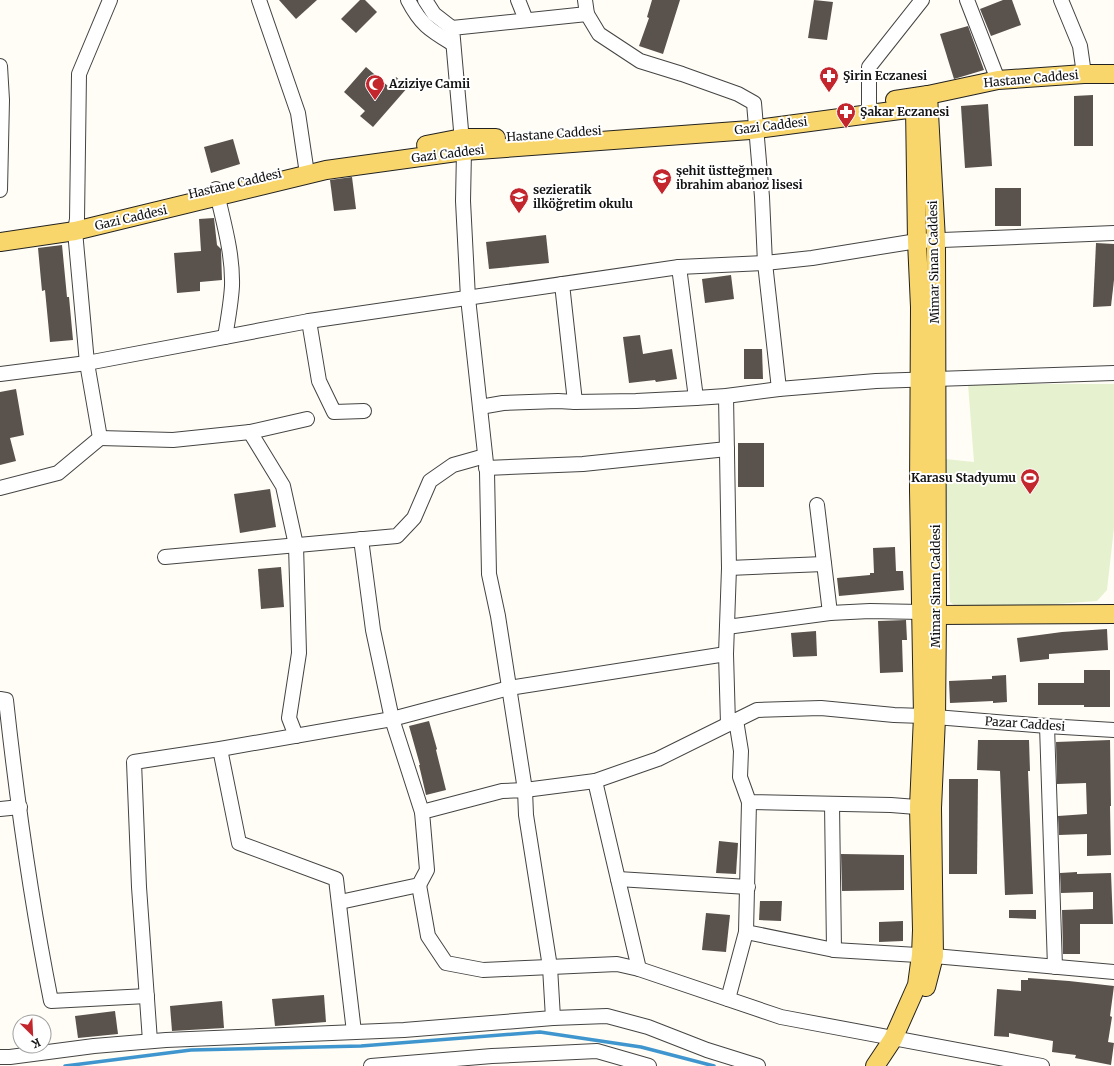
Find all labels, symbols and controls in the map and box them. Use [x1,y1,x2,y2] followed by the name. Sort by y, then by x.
[818,65,840,93] pharmacy icon: Şirin Eczanesi
[983,67,1079,90] street label: Hastane Caddesi
[843,68,927,83] place label: Şirin Eczanesi
[364,73,386,101] mosque icon: Aziziye Camii
[388,76,470,91] place label: Aziziye Camii
[835,101,857,129] pharmacy icon: Şakar Eczanesi
[860,104,949,119] place label: Şakar Eczanesi
[734,114,808,137] street label: Gazi Caddesi
[506,123,602,144] street label: Hastane Caddesi
[411,142,485,165] street label: Gazi Caddesi
[676,163,803,192] place label: şehit üstteğmen ibrahim abanoz lisesi
[187,165,283,202] street label: Hastane Caddesi
[651,167,673,195] school or university icon: şehit üstteğmen ibrahim abanoz lisesi
[533,182,633,211] place label: sezieratik ilköğretim okulu
[508,186,530,214] school or university icon: sezieratik ilköğretim okulu
[925,200,942,324] street label: Mimar Sinan Caddesi
[93,202,168,233] street label: Gazi Caddesi
[1019,467,1041,495] sports icon: Karasu Stadyumu
[911,470,1016,485] place label: Karasu Stadyumu
[928,524,943,648] street label: Mimar Sinan Caddesi
[984,713,1066,734] street label: Pazar Caddesi
[12,1014,52,1054] north arrow
[29,1035,43,1052] text: K

